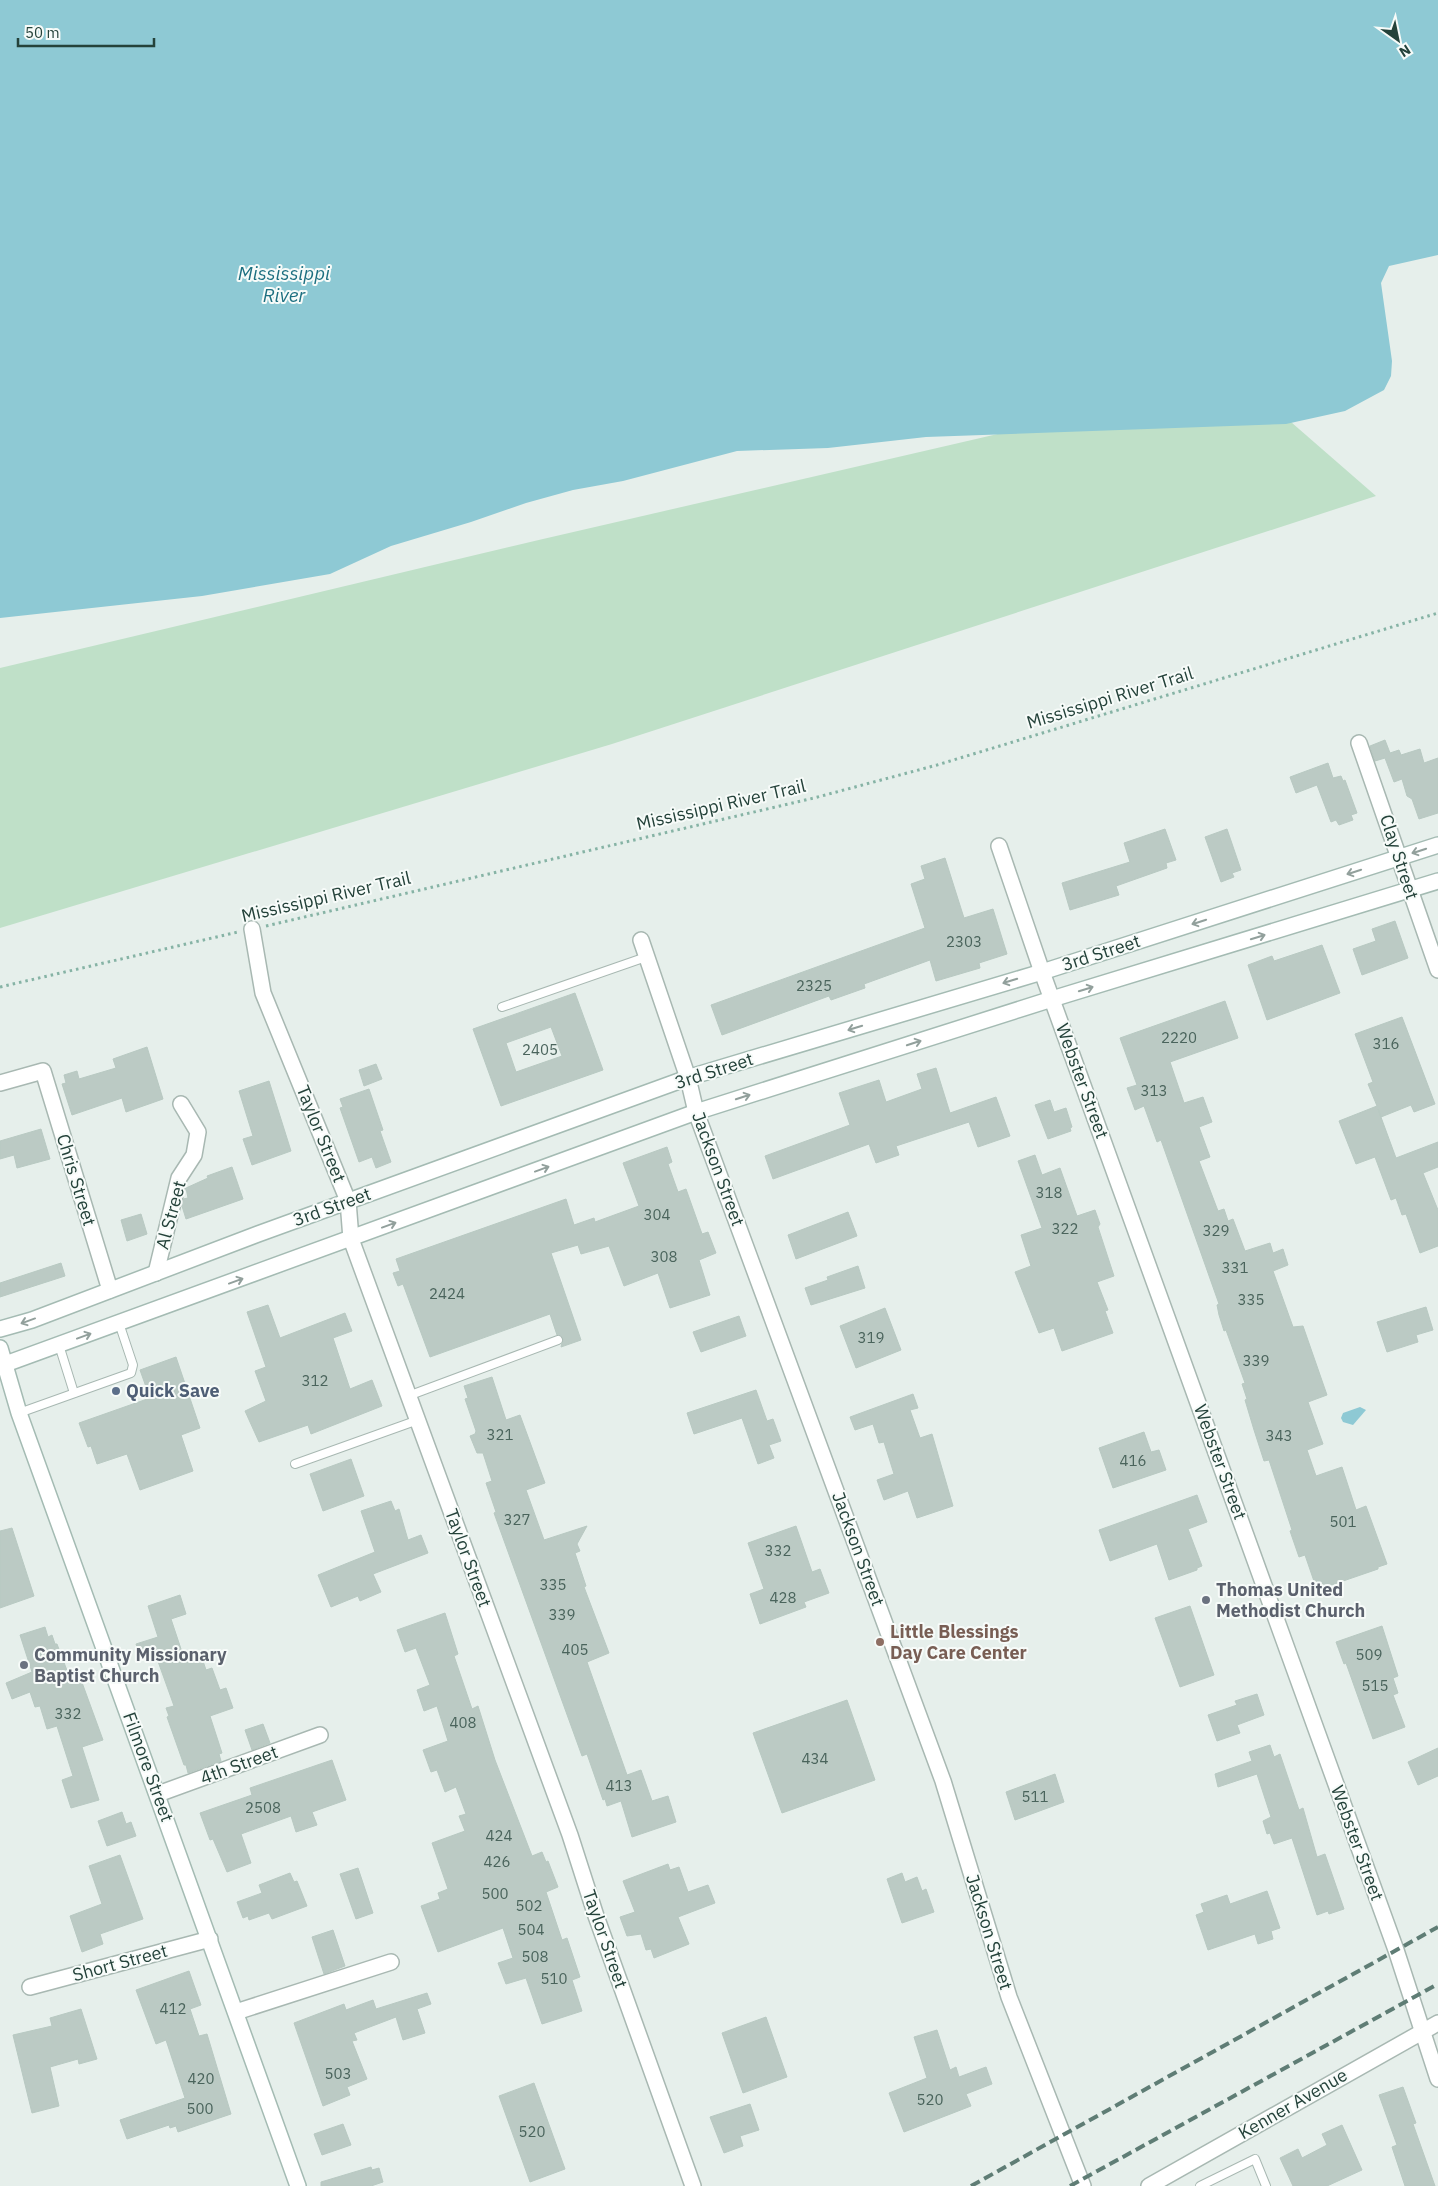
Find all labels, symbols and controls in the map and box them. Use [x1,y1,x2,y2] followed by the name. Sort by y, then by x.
[18,15,154,47] scale bar
[1373,15,1423,65] north arrow
[25,23,60,42] text: 50 m
[1396,41,1414,61] text: N
[238,261,331,307] water label: Mississippi River
[1024,661,1196,734] street label: Mississippi River Trail
[634,774,808,835] street label: Mississippi River Trail
[1375,811,1424,902] street label: Clay Street
[1411,847,1427,857] one-way arrow
[239,866,413,927] street label: Mississippi River Trail
[1346,868,1362,878] one-way arrow
[1191,918,1207,927] one-way arrow
[1059,929,1143,976] street label: 3rd Street
[1250,931,1266,941] one-way arrow
[946,932,982,951] house number: 2303
[796,976,832,995] house number: 2325
[1003,977,1019,987] one-way arrow
[1078,983,1094,993] one-way arrow
[1051,1020,1114,1142] street label: Webster Street
[847,1023,863,1033] one-way arrow
[1161,1028,1197,1047] house number: 2220
[1372,1034,1400,1053] house number: 316
[906,1038,922,1047] one-way arrow
[522,1040,558,1059] house number: 2405
[672,1047,756,1094] street label: 3rd Street
[1140,1081,1168,1100] house number: 313
[292,1082,351,1186] street label: Taylor Street
[734,1092,750,1102] one-way arrow
[687,1109,750,1229] street label: Jackson Street
[52,1131,101,1229] street label: Chris Street
[533,1164,549,1173] one-way arrow
[150,1178,191,1252] street label: Al Street
[290,1182,374,1231] street label: 3rd Street
[1035,1183,1063,1202] house number: 318
[643,1205,671,1224] house number: 304
[1051,1219,1079,1238] house number: 322
[381,1220,396,1229] one-way arrow
[1202,1221,1230,1240] house number: 329
[650,1247,678,1266] house number: 308
[1221,1258,1249,1277] house number: 331
[228,1276,244,1285] one-way arrow
[429,1284,465,1303] house number: 2424
[1237,1290,1265,1309] house number: 335
[21,1317,36,1326] one-way arrow
[857,1328,885,1347] house number: 319
[75,1331,91,1340] one-way arrow
[1242,1351,1270,1370] house number: 339
[301,1371,329,1390] house number: 312
[126,1379,220,1402] place label: Quick Save
[110,1385,122,1397] marker: Quick Save
[1189,1401,1252,1523] street label: Webster Street
[486,1425,514,1444] house number: 321
[1265,1426,1293,1445] house number: 343
[1119,1451,1147,1470] house number: 416
[827,1489,890,1609] street label: Jackson Street
[440,1506,497,1610] street label: Taylor Street
[503,1510,531,1529] house number: 327
[1329,1512,1357,1531] house number: 501
[764,1541,792,1560] house number: 332
[539,1575,567,1594] house number: 335
[1216,1578,1365,1622] place label: Thomas United Methodist Church
[769,1588,797,1607] house number: 428
[1200,1594,1212,1606] marker: Thomas United Methodist Church
[548,1605,576,1624] house number: 339
[890,1620,1027,1664] place label: Little Blessings Day Care Center
[874,1636,886,1648] marker: Little Blessings Day Care Center
[561,1640,589,1659] house number: 405
[34,1643,227,1687] place label: Community Missionary Baptist Church
[1355,1645,1383,1664] house number: 509
[18,1659,30,1671] marker: Community Missionary Baptist Church
[1361,1676,1389,1695] house number: 515
[54,1704,82,1723] house number: 332
[118,1709,179,1825] street label: Filmore Street
[449,1713,477,1732] house number: 408
[197,1740,281,1789] street label: 4th Street
[801,1749,829,1768] house number: 434
[605,1776,633,1795] house number: 413
[1326,1782,1389,1904] street label: Webster Street
[1021,1787,1049,1806] house number: 511
[245,1798,281,1817] house number: 2508
[485,1826,513,1845] house number: 424
[483,1852,511,1871] house number: 426
[961,1871,1018,1993] street label: Jackson Street
[481,1884,509,1903] house number: 500
[578,1887,633,1991] street label: Taylor Street
[515,1896,543,1915] house number: 502
[517,1920,545,1939] house number: 504
[70,1939,170,1986] street label: Short Street
[521,1947,549,1966] house number: 508
[540,1969,568,1988] house number: 510
[159,1999,187,2018] house number: 412
[1234,2063,1351,2144] street label: Kenner Avenue
[324,2064,352,2083] house number: 503
[187,2069,215,2088] house number: 420
[916,2090,944,2109] house number: 520
[186,2099,214,2118] house number: 500
[518,2122,546,2141] house number: 520

